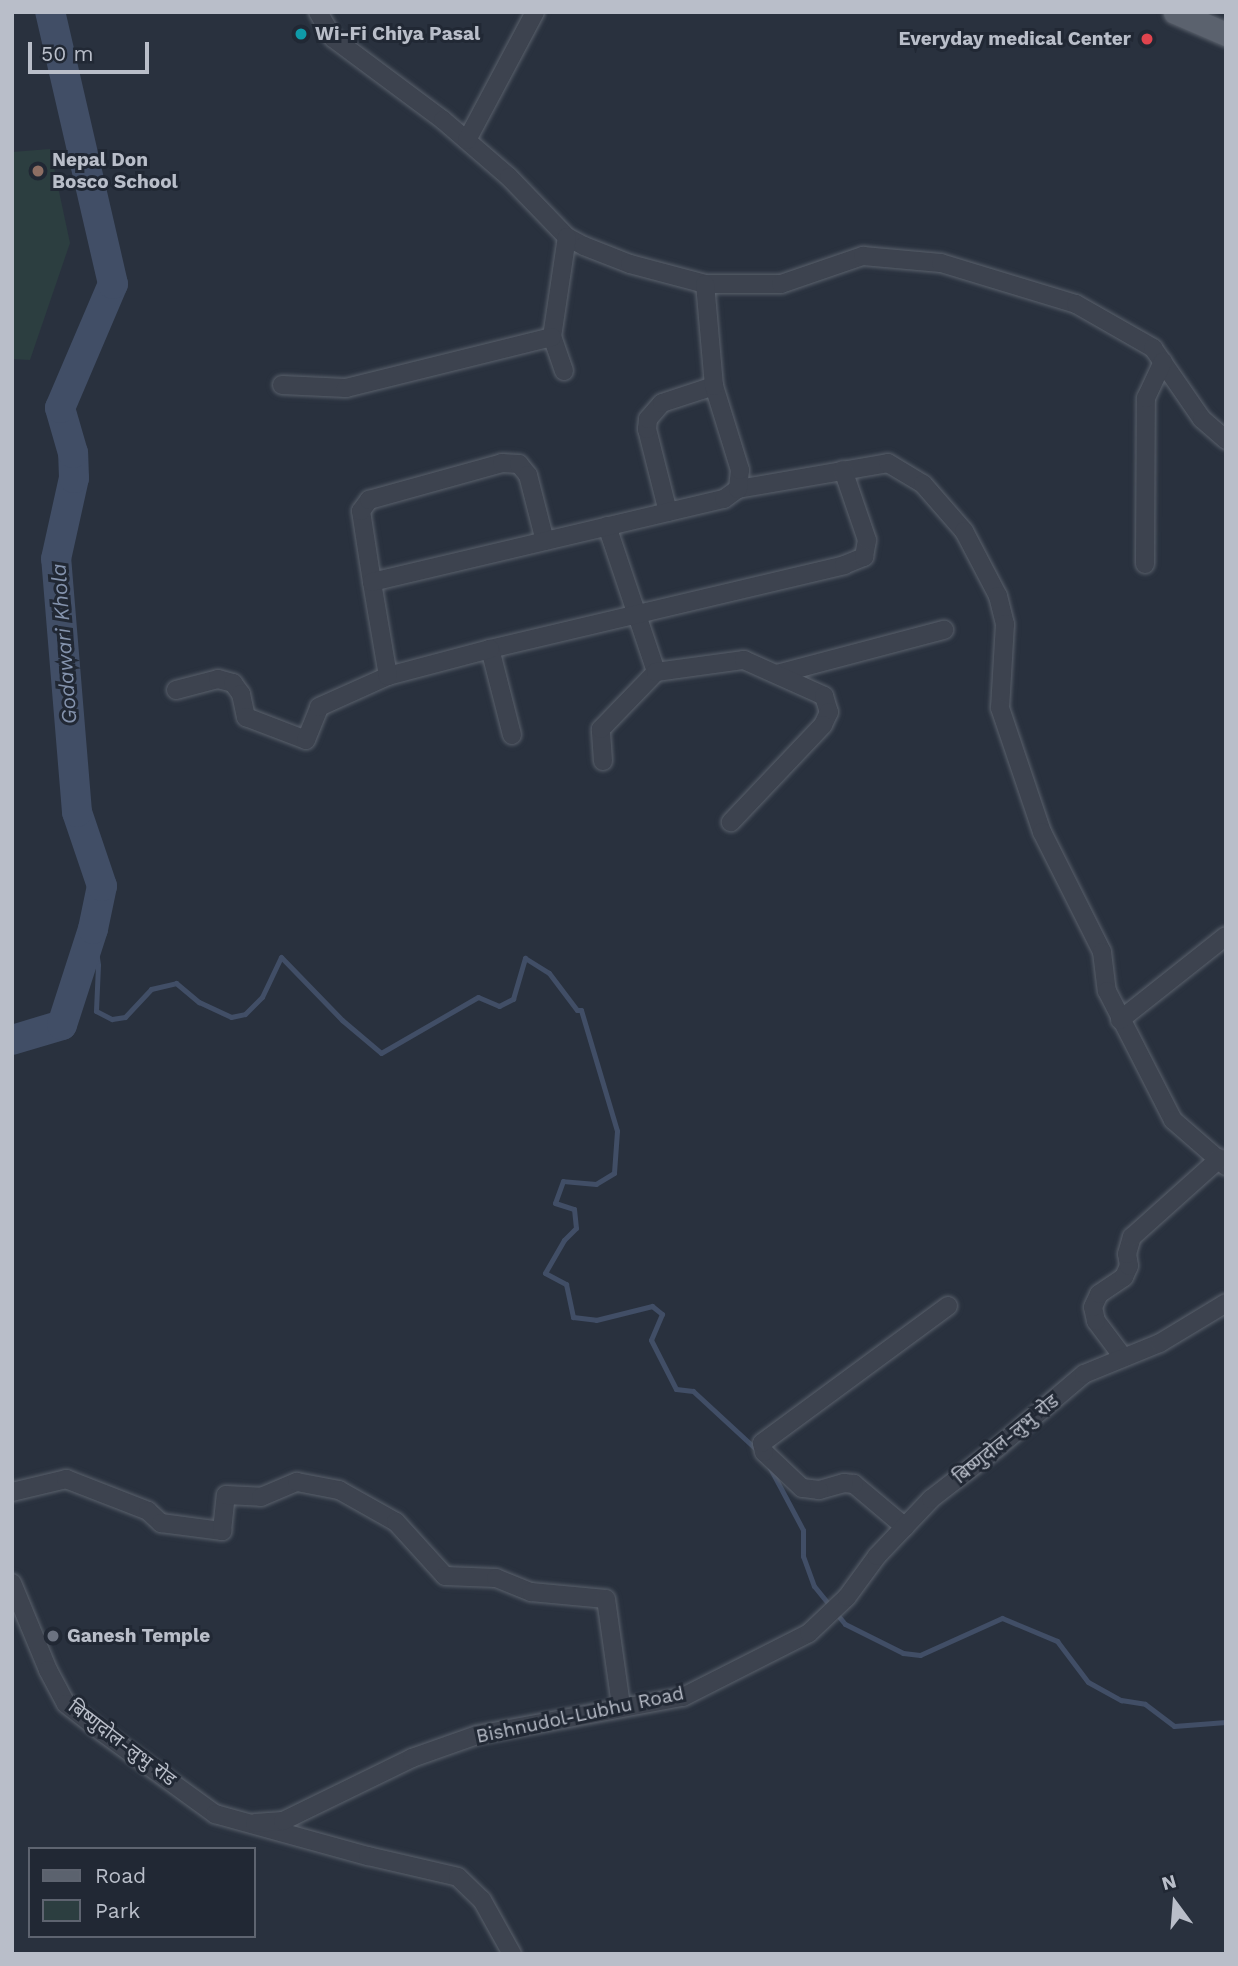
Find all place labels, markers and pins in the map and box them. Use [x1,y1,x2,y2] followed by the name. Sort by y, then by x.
[315,23,480,45] place label: Wi-Fi Chiya Pasal
[293,26,309,42] marker: Wi-Fi Chiya Pasal
[898,28,1131,50] place label: Everyday medical Center
[1137,29,1157,49] marker: Everyday medical Center
[52,149,178,193] place label: Nepal Don Bosco School
[30,163,46,179] marker: Nepal Don Bosco School
[67,1625,211,1647] place label: Ganesh Temple
[45,1628,61,1644] marker: Ganesh Temple

